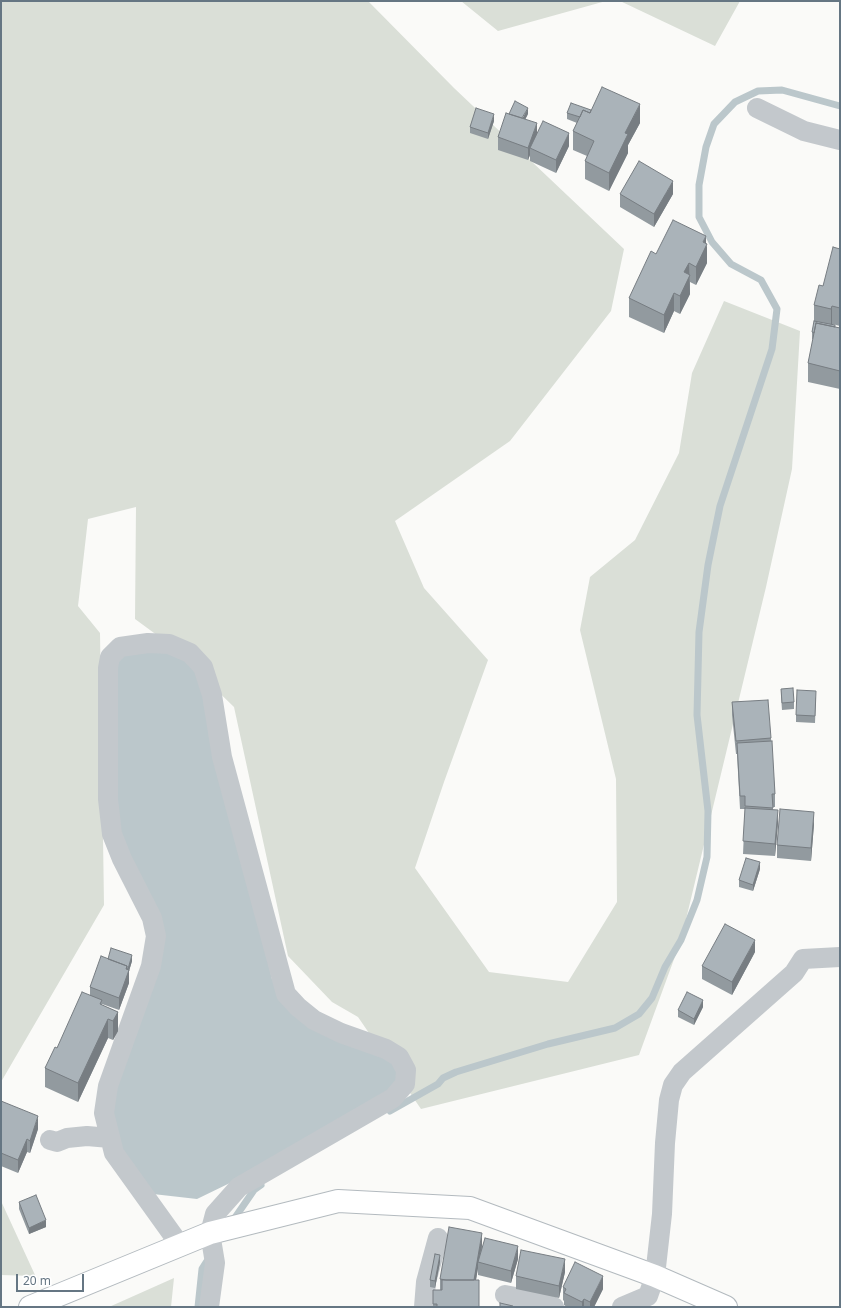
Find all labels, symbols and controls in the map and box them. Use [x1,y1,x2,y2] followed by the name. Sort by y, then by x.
[18,1266,86,1292] scale bar
[23,1272,51,1289] text: 20 m

